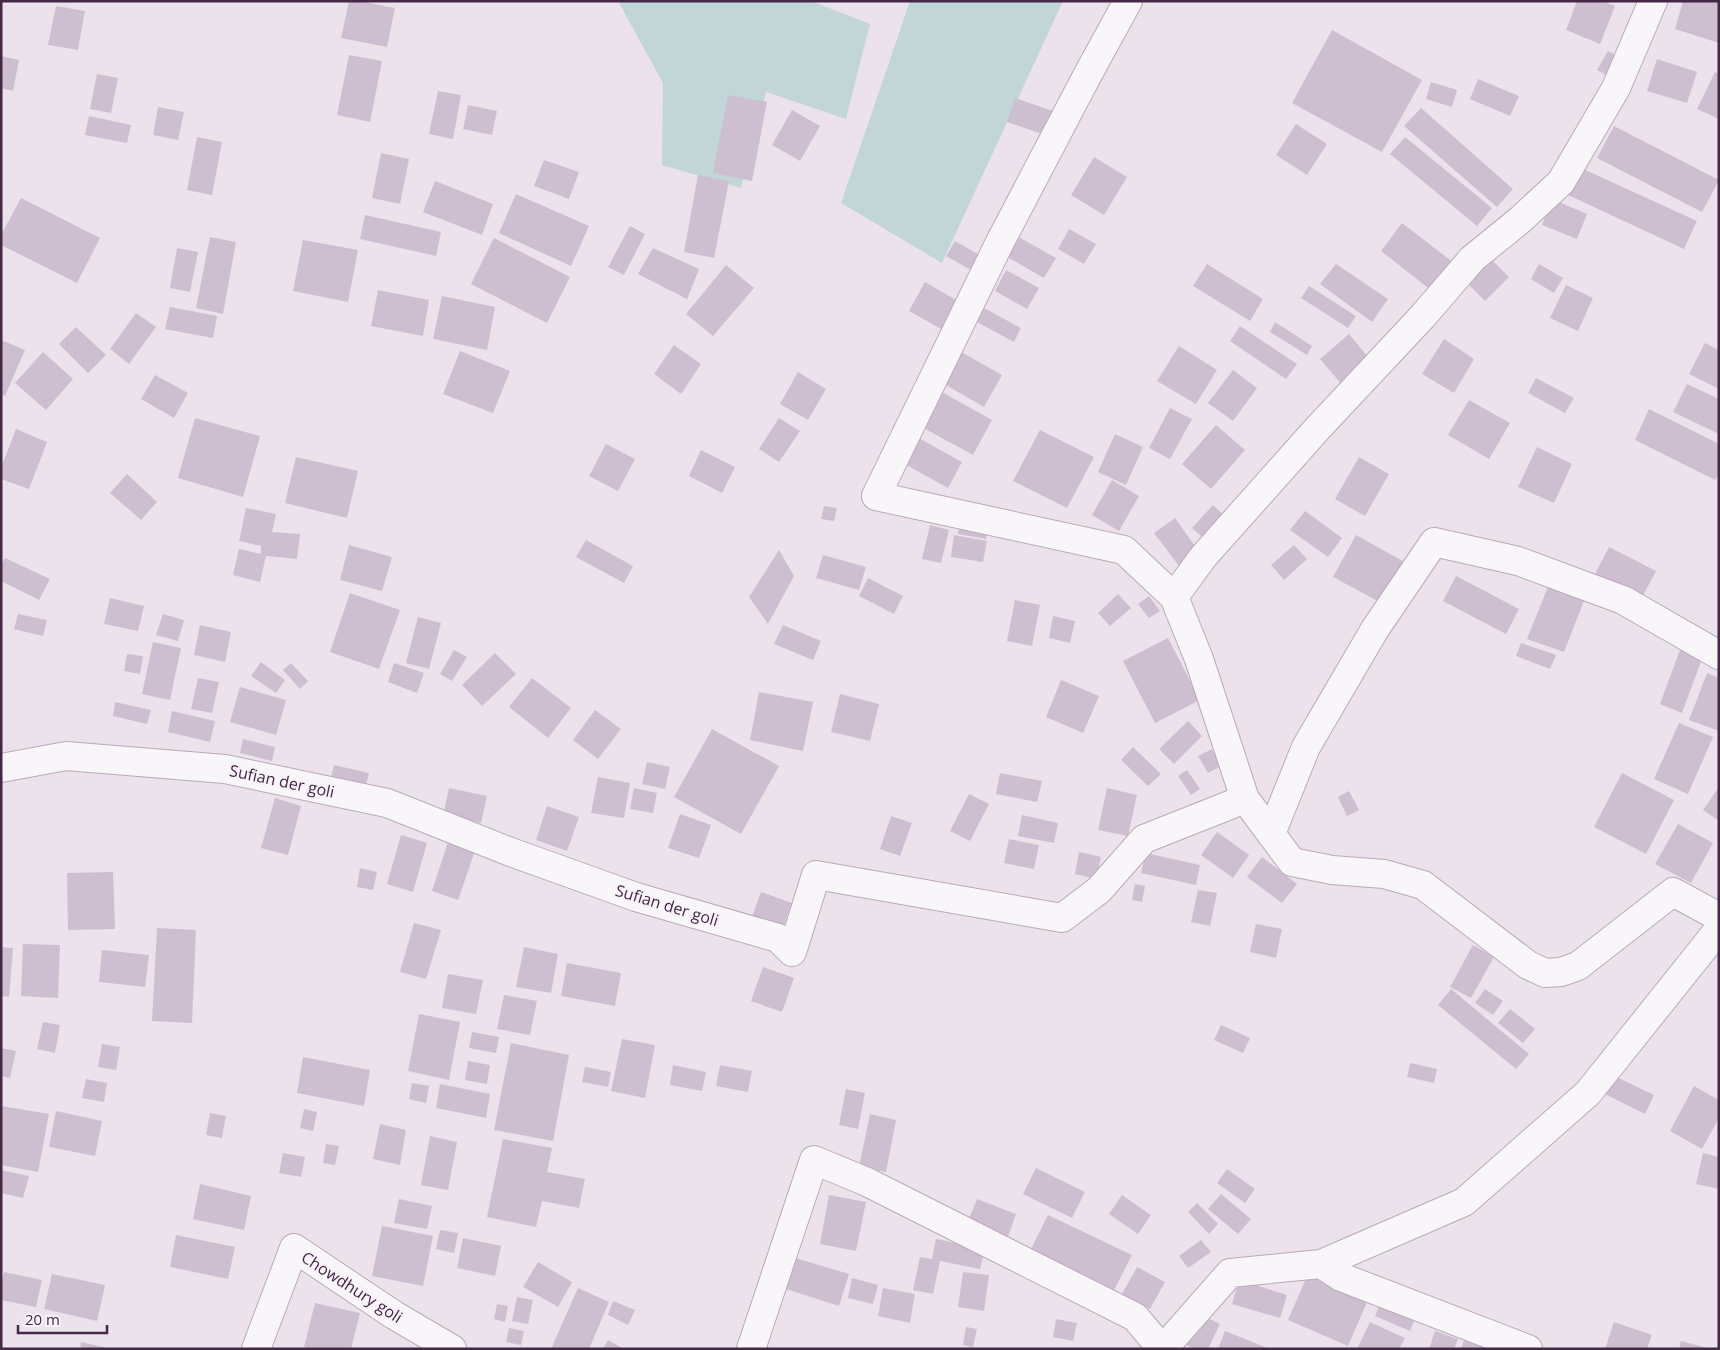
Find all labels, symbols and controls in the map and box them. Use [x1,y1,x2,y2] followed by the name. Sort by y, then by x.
[228,759,336,803] street label: Sufian der goli
[613,879,721,931] street label: Sufian der goli
[297,1246,407,1328] street label: Chowdhury goli
[18,1302,106,1334] scale bar
[25,1309,60,1329] text: 20 m

